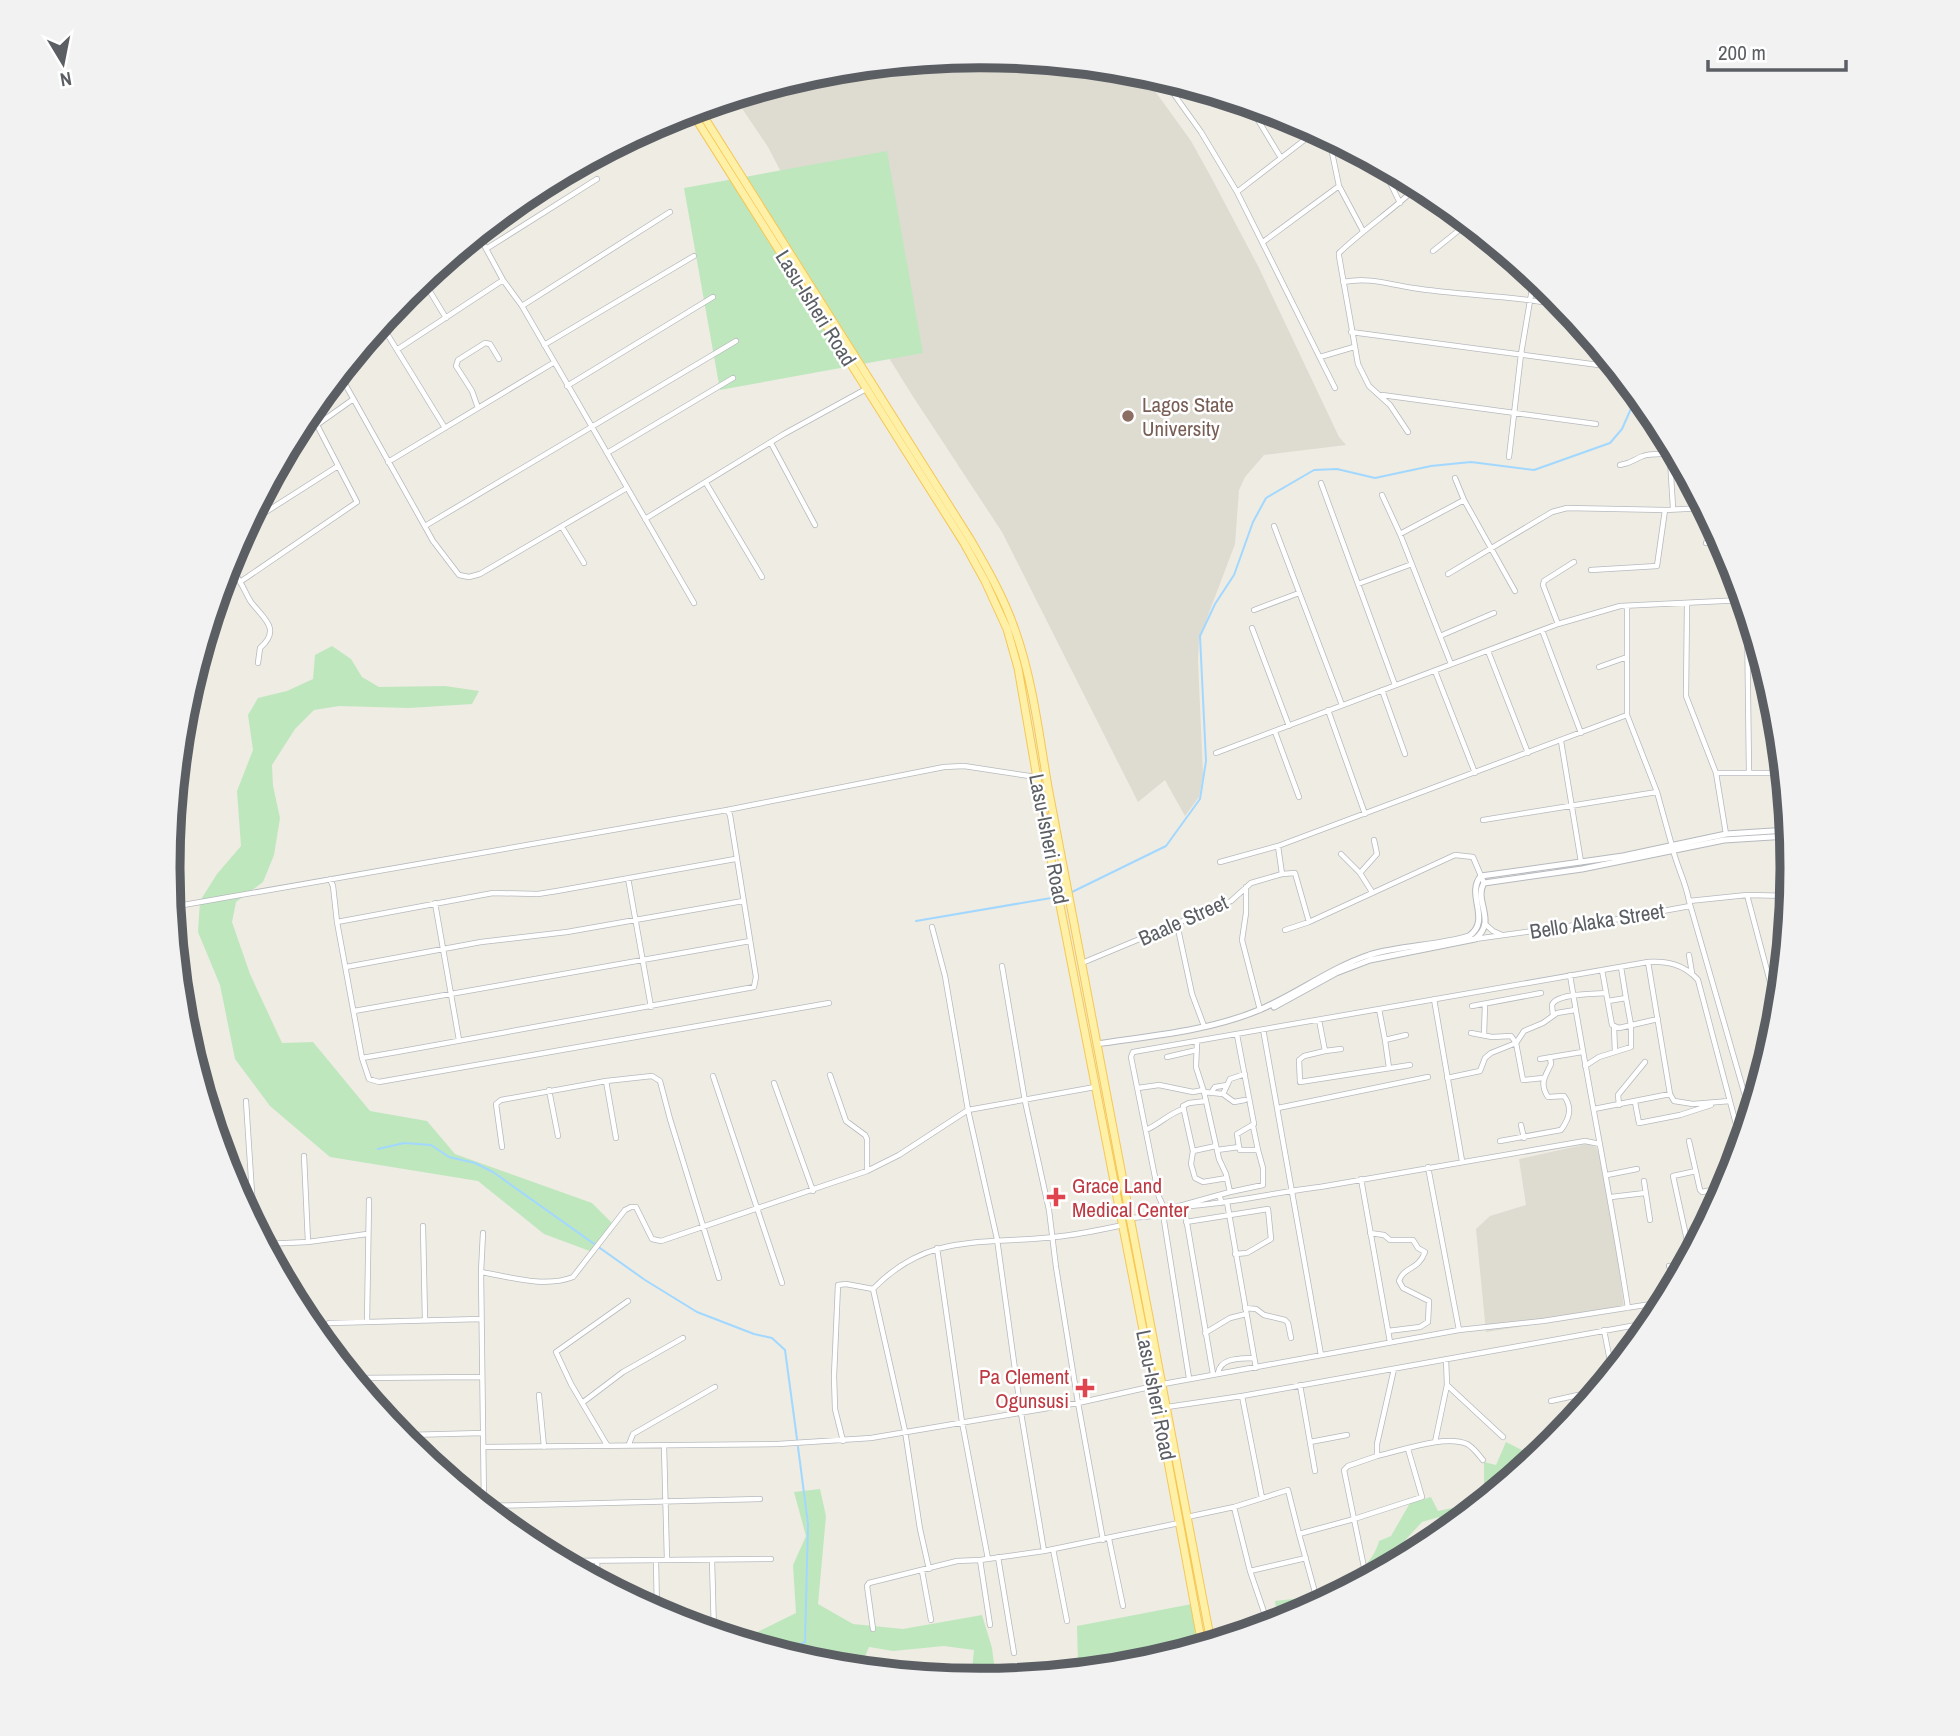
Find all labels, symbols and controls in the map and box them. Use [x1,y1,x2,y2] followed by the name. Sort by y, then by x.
[28,28,98,98] north arrow
[1708,28,1846,72] scale bar
[1718,38,1766,67] text: 200 m
[58,66,74,94] text: N
[769,244,863,372] street label: Lasu-Isheri Road
[1142,390,1234,443] place label: Lagos State University
[1120,408,1136,424] marker: Lagos State University
[1022,771,1076,907] street label: Lasu-Isheri Road
[1134,887,1232,953] street label: Baale Street
[1528,896,1667,946] street label: Bello Alaka Street
[1072,1171,1189,1224] place label: Grace Land Medical Center
[1046,1187,1066,1207] marker: Grace Land Medical Center
[1129,1327,1183,1463] street label: Lasu-Isheri Road
[979,1362,1069,1415] place label: Pa Clement Ogunsusi
[1075,1378,1095,1398] marker: Pa Clement Ogunsusi

